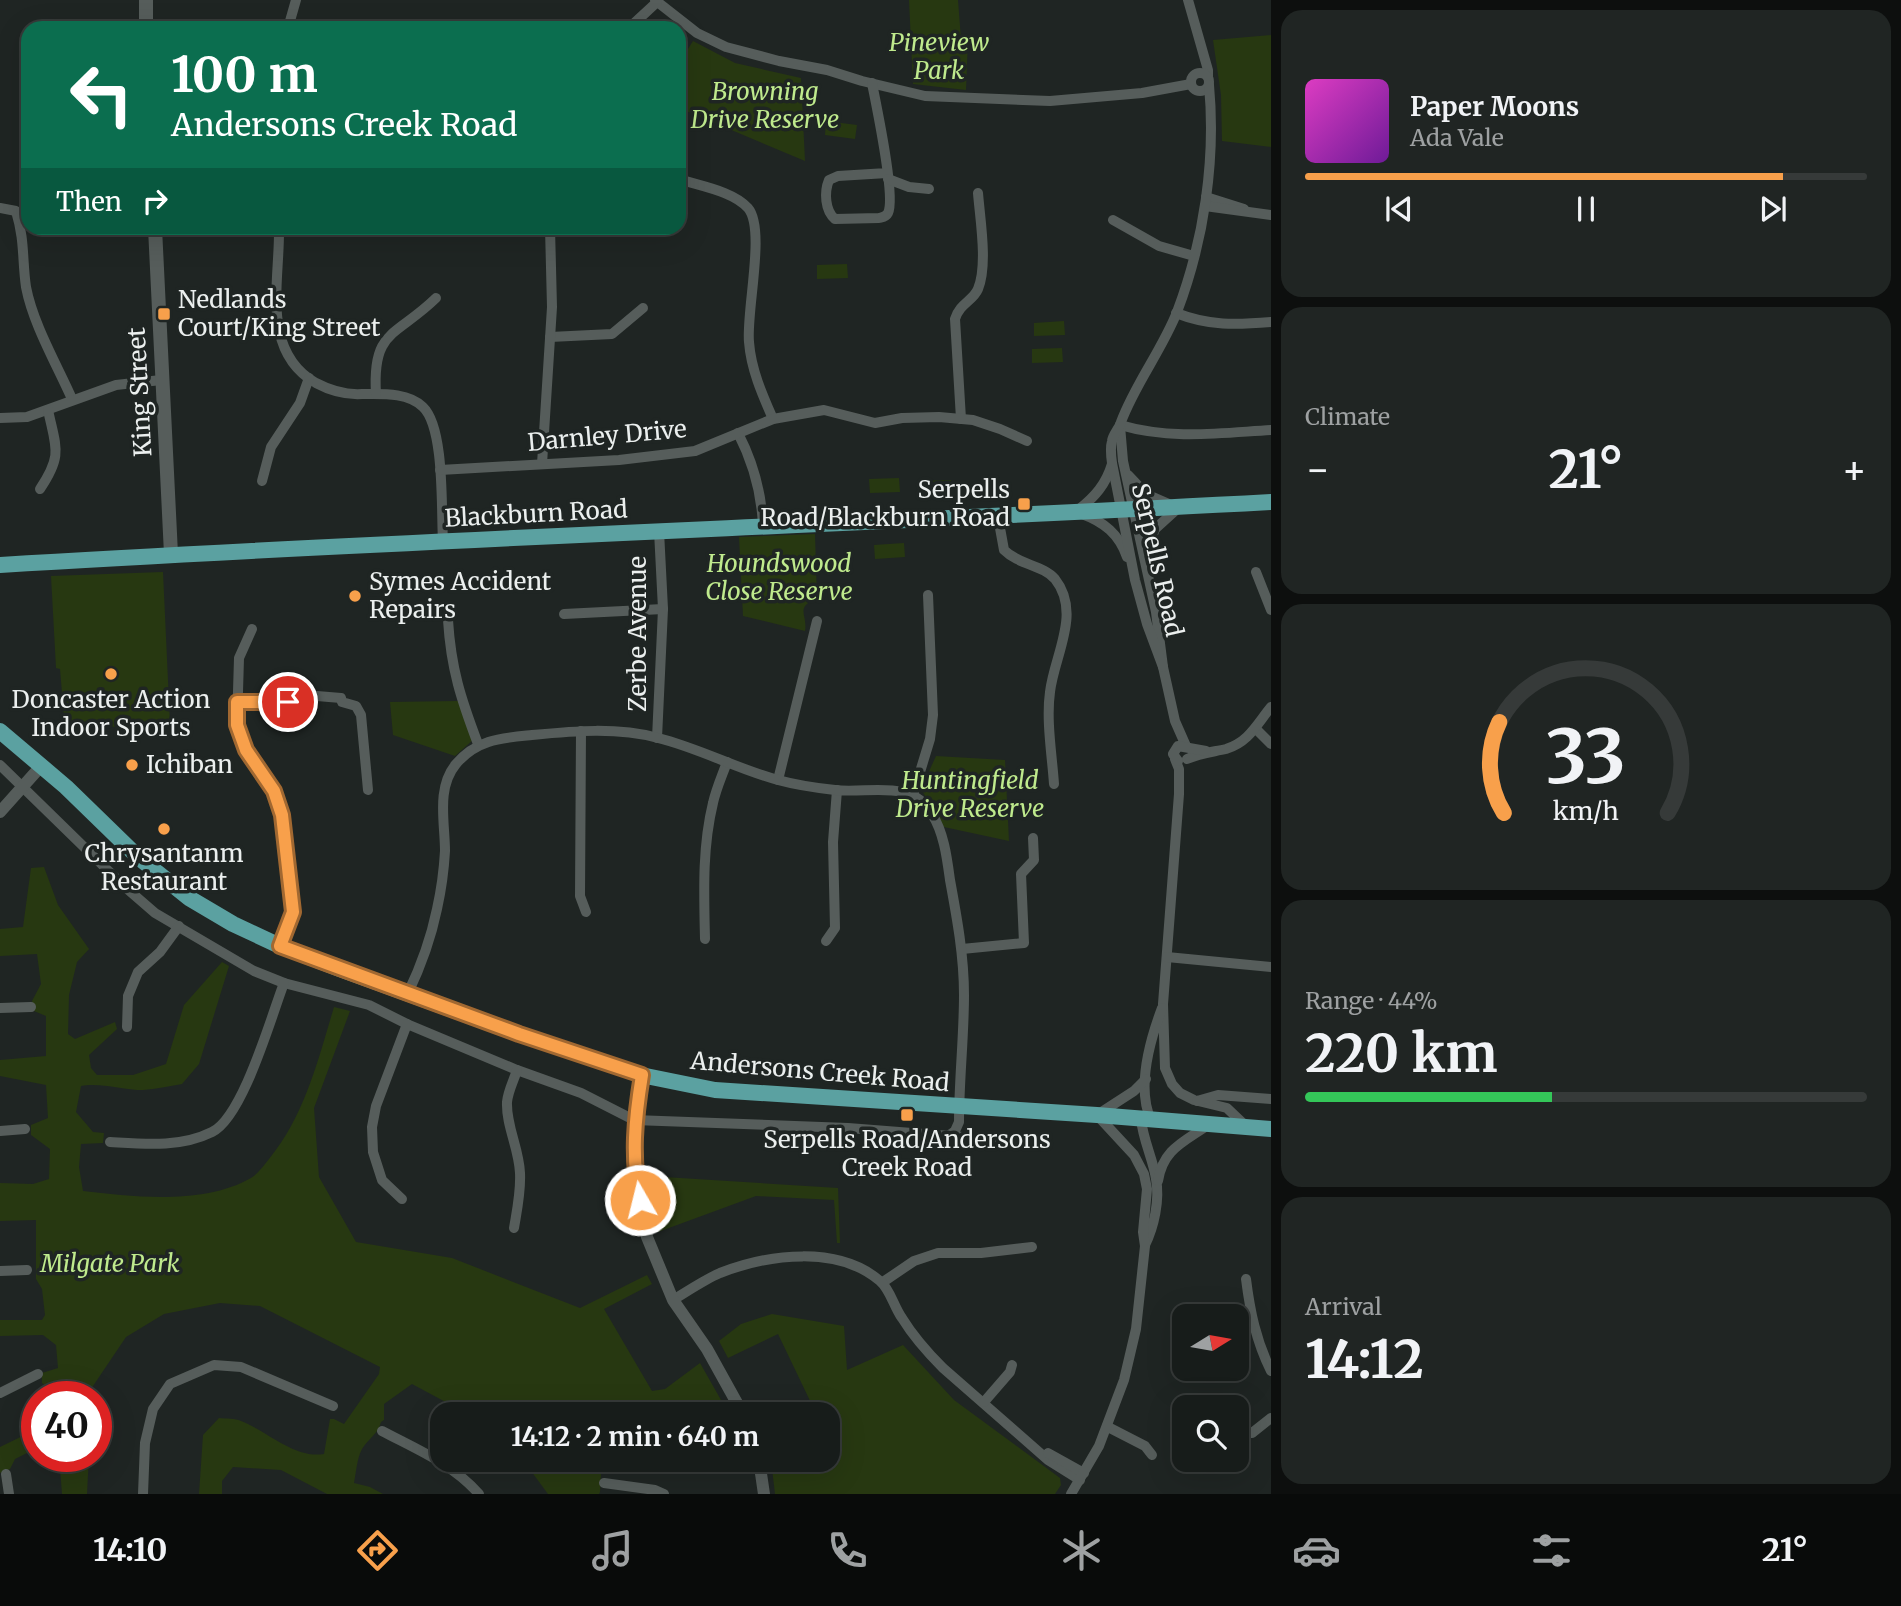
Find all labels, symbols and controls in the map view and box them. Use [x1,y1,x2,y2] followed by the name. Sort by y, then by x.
[889,27,989,86] park label: Pineview Park
[171,44,318,105] text: 100 m
[56,49,147,140] icon: left
[690,76,839,135] park label: Browning Drive Reserve
[1410,90,1579,123] text: Paper Moons
[171,105,518,145] text: Andersons Creek Road
[1410,123,1504,152] text: Ada Vale
[136,182,174,220] icon: right
[56,185,122,218] text: Then
[1380,190,1418,228] icon: previous
[1567,190,1605,228] icon: pause
[1754,190,1792,228] icon: next
[178,284,381,343] place label: Nedlands Court/King Street
[156,306,172,322] marker: Nedlands Court/King Street
[121,326,158,458] street label: King Street
[1305,402,1390,431] text: Climate
[526,413,688,458] street label: Darnley Drive
[1548,437,1624,502] text: 21°
[1305,446,1330,493] text: −
[1842,446,1867,493] text: +
[760,474,1010,533] place label: Serpells Road/Blackburn Road
[1125,480,1190,640] street label: Serpells Road
[444,493,628,534] street label: Blackburn Road
[1016,496,1032,512] marker: Serpells Road/Blackburn Road
[705,548,853,607] park label: Houndswood Close Reserve
[622,556,653,712] street label: Zerbe Avenue
[369,566,552,625] place label: Symes Accident Repairs
[347,588,363,604] marker: Symes Accident Repairs
[103,666,119,682] marker: Doncaster Action Indoor Sports
[258,672,318,732] pin
[269,683,307,721] icon: arrive
[11,684,211,743] place label: Doncaster Action Indoor Sports
[1546,711,1626,803] text: 33
[146,749,233,780] place label: Ichiban
[124,757,140,773] marker: Ichiban
[895,765,1044,824] park label: Huntingfield Drive Reserve
[1553,795,1619,827] text: km/h
[156,821,172,837] marker: Chrysantanm Restaurant
[84,838,244,897] place label: Chrysantanm Restaurant
[1305,986,1438,1015] text: Range · 44%
[1305,1021,1498,1086] text: 220 km
[688,1045,951,1098] street label: Andersons Creek Road
[899,1107,915,1123] marker: Serpells Road/Andersons Creek Road
[763,1124,1051,1183] place label: Serpells Road/Andersons Creek Road
[603,1163,677,1237] position arrow
[39,1248,180,1279] park label: Milgate Park
[1305,1292,1382,1321] text: Arrival
[1172,1304,1250,1381] north arrow
[1172,1304,1249,1472] map controls
[1305,1327,1424,1392] text: 14:12
[21,1381,112,1472] speed limit sign: 40
[1172,1395,1249,1472] button: search
[511,1420,759,1453] text: 14:12 · 2 min · 640 m
[353,1526,402,1575] icon: directions
[588,1526,637,1575] icon: music
[823,1526,872,1575] icon: phone
[1057,1526,1106,1575] icon: climate
[1292,1526,1341,1575] icon: car
[1527,1526,1576,1575] icon: filters
[93,1530,167,1570] text: 14:10
[1762,1530,1808,1570] text: 21°

